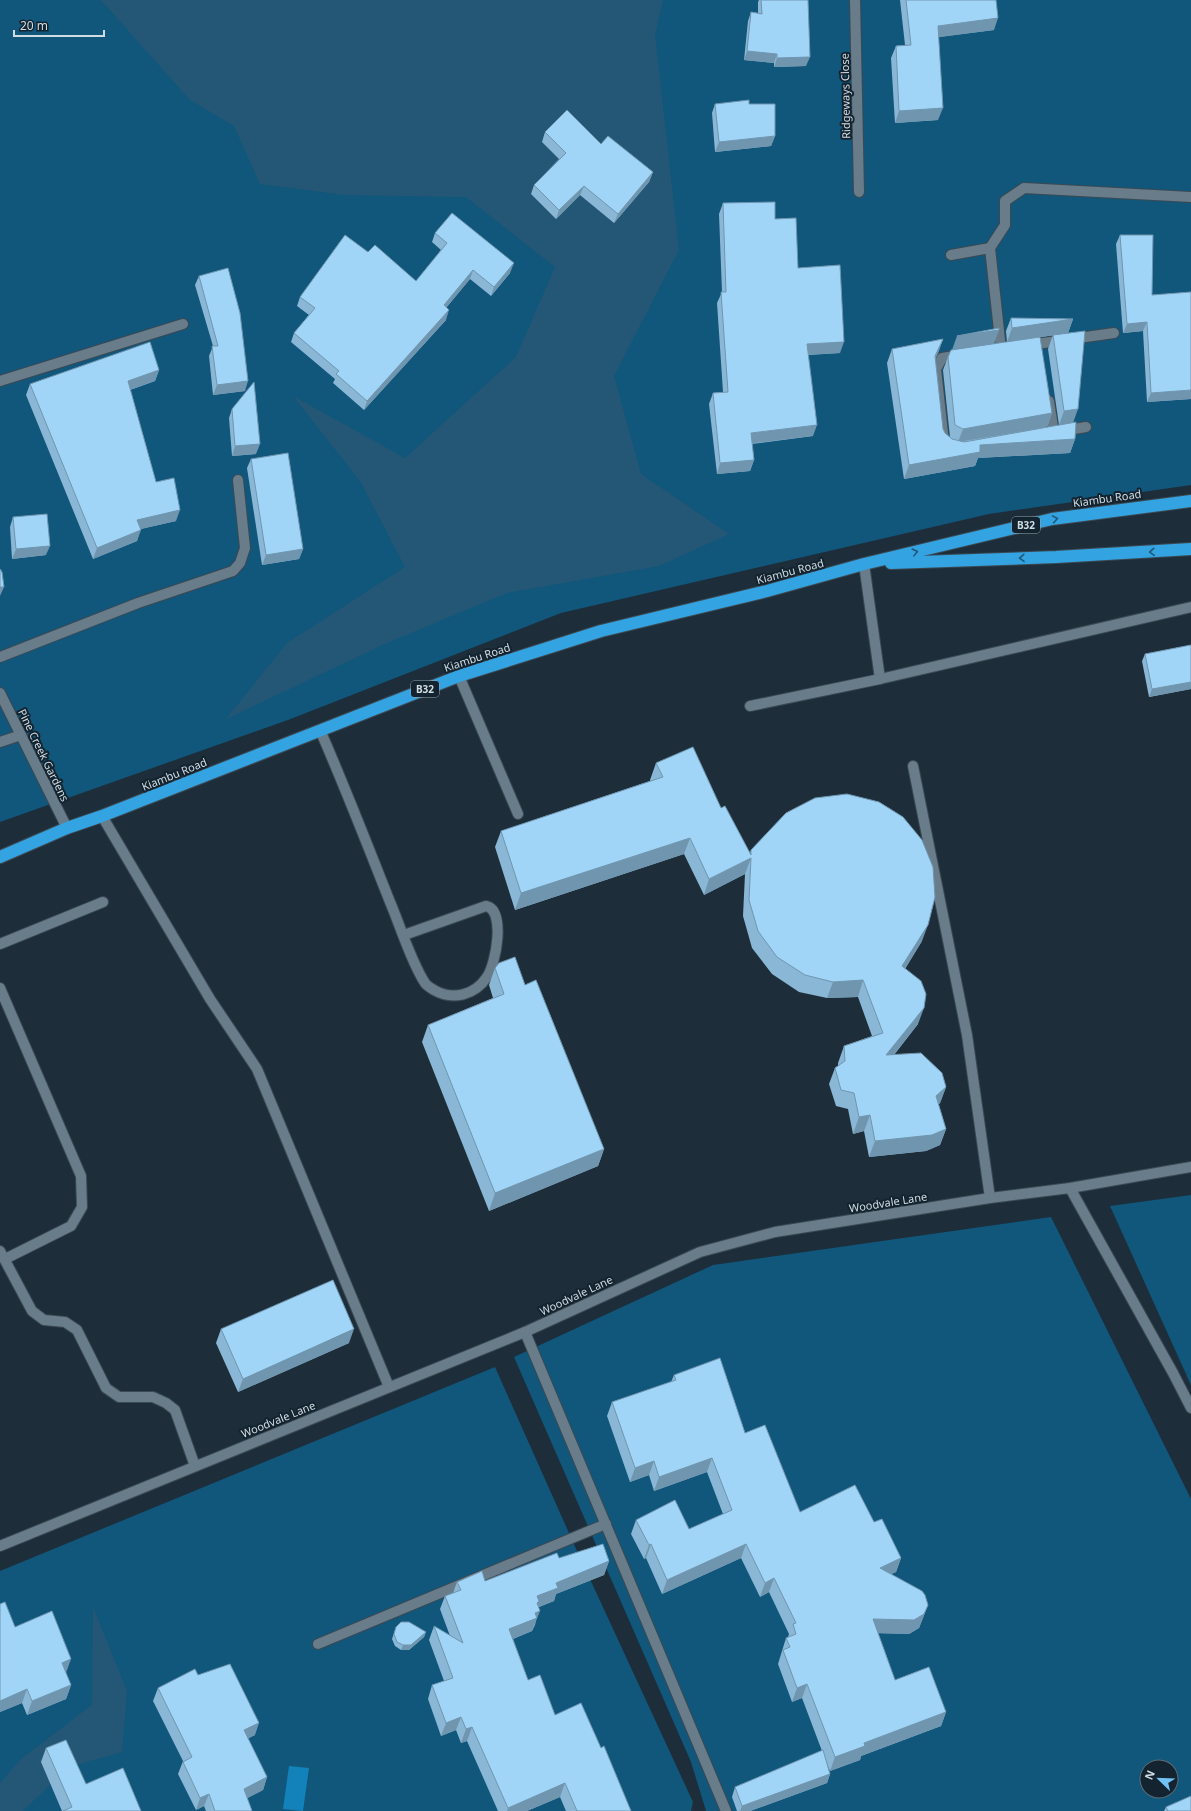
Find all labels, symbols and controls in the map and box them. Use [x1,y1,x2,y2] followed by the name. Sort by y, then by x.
[14,12,104,38] scale bar
[20,17,48,34] text: 20 m
[837,53,853,139] street label: Ridgeways Close
[1072,486,1142,510] street label: Kiambu Road
[1052,515,1059,524] one-way arrow
[1012,517,1040,533] road number: B32
[1149,547,1155,556] one-way arrow
[912,548,919,557] one-way arrow
[1019,554,1025,563] one-way arrow
[755,555,825,587] street label: Kiambu Road
[442,639,512,675] street label: Kiambu Road
[411,681,439,697] road number: B32
[15,706,73,804] street label: Pine Creek Gardens
[139,754,209,794] street label: Kiambu Road
[848,1188,928,1216] street label: Woodvale Lane
[537,1272,615,1318] street label: Woodvale Lane
[239,1397,317,1441] street label: Woodvale Lane
[1139,1759,1179,1799] north arrow
[1141,1768,1158,1782] text: N

